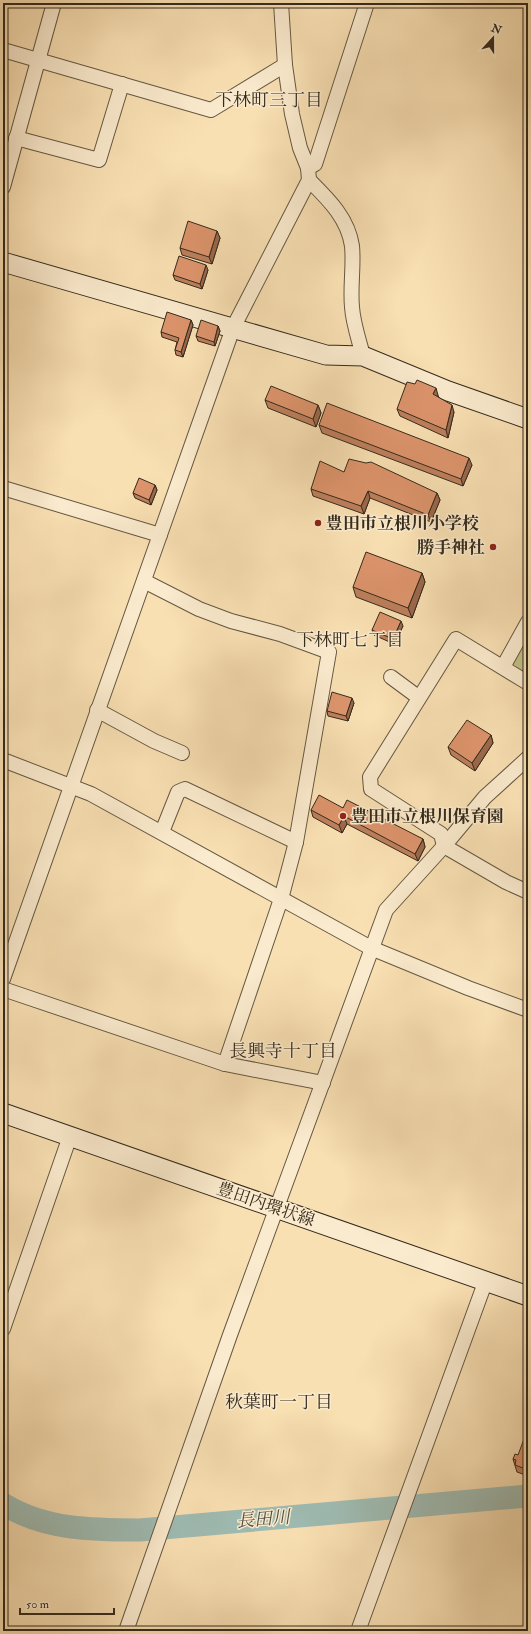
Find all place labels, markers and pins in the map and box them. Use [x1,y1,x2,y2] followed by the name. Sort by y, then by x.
[326,513,479,534] place label: 豊田市立根川小学校
[313,518,323,528] marker: 豊田市立根川小学校
[417,537,485,558] place label: 勝手神社
[488,542,498,552] marker: 勝手神社
[351,806,504,827] place label: 豊田市立根川保育園
[338,811,348,821] marker: 豊田市立根川保育園

